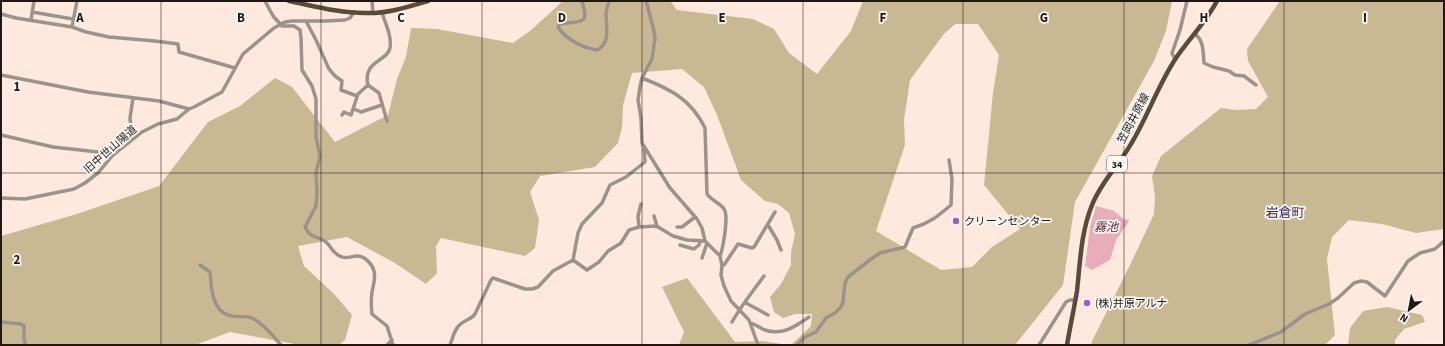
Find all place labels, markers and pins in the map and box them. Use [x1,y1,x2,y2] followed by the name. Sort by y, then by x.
[964,214,1051,229] place label: クリーンセンター
[951,216,961,226] marker: クリーンセンター
[1095,296,1168,311] place label: (株)井原アルナ
[1082,298,1092,308] marker: (株)井原アルナ

